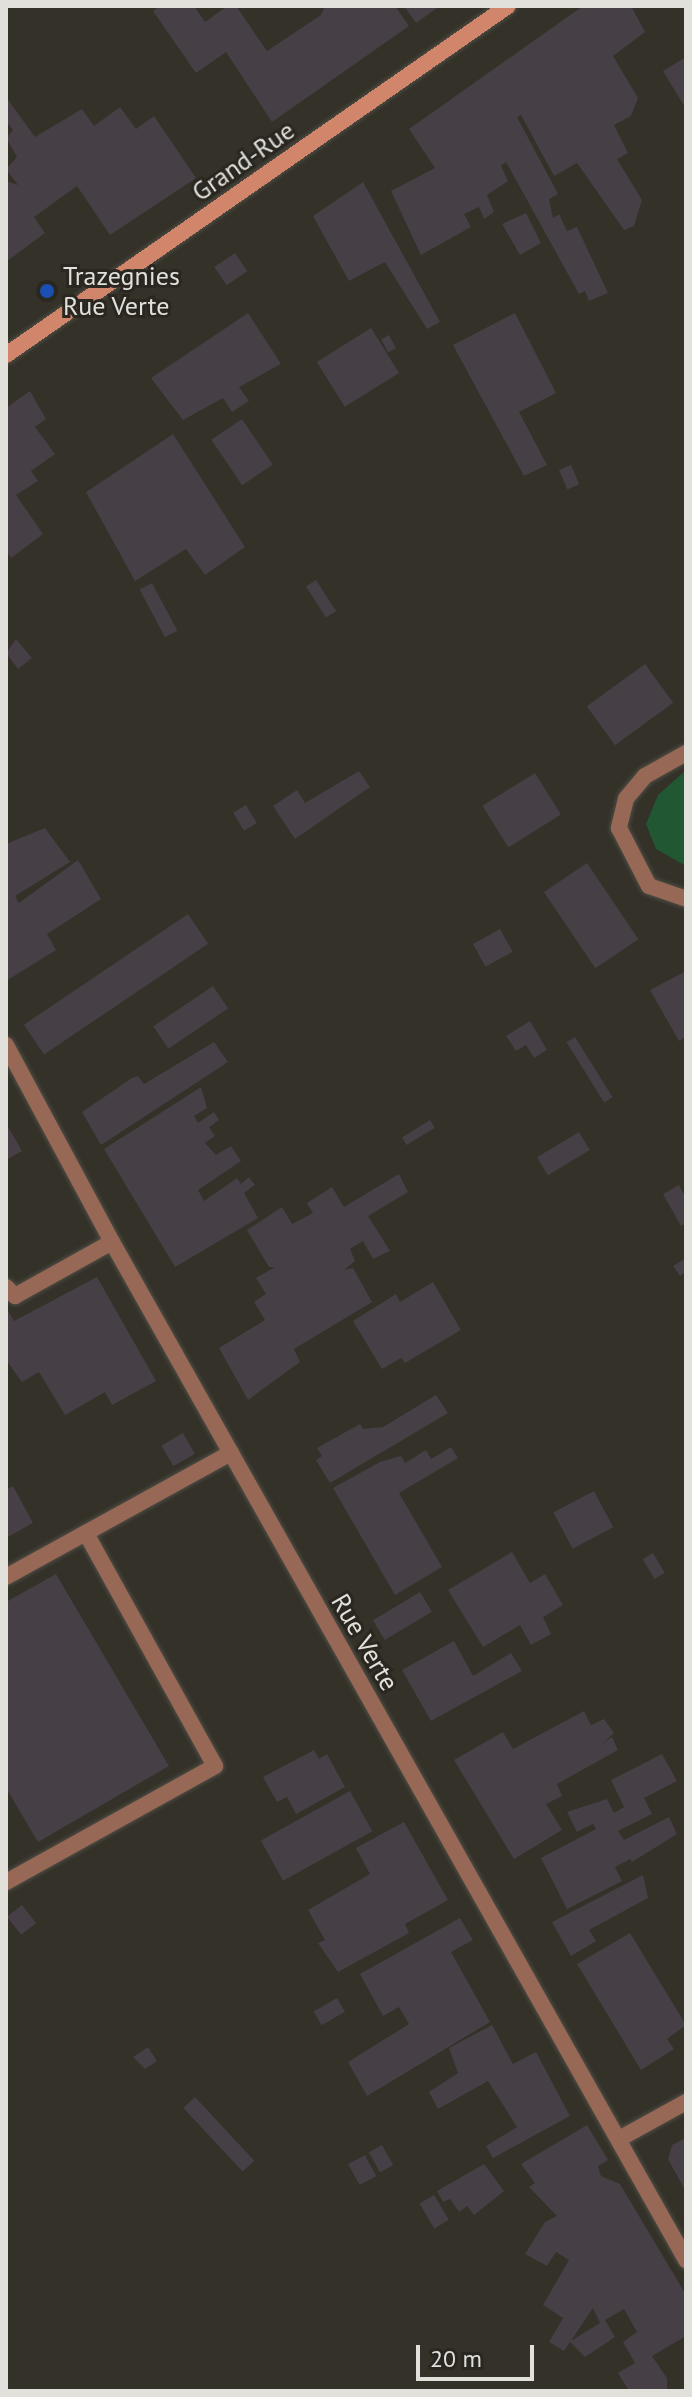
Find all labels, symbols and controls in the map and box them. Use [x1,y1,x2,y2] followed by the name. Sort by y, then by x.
[186,114,300,208] street label: Grand-Rue
[63,260,180,322] place label: Trazegnies Rue Verte
[38,282,56,300] marker: Trazegnies Rue Verte
[325,1588,405,1696] street label: Rue Verte
[420,2329,538,2379] scale bar
[430,2343,482,2374] text: 20 m

